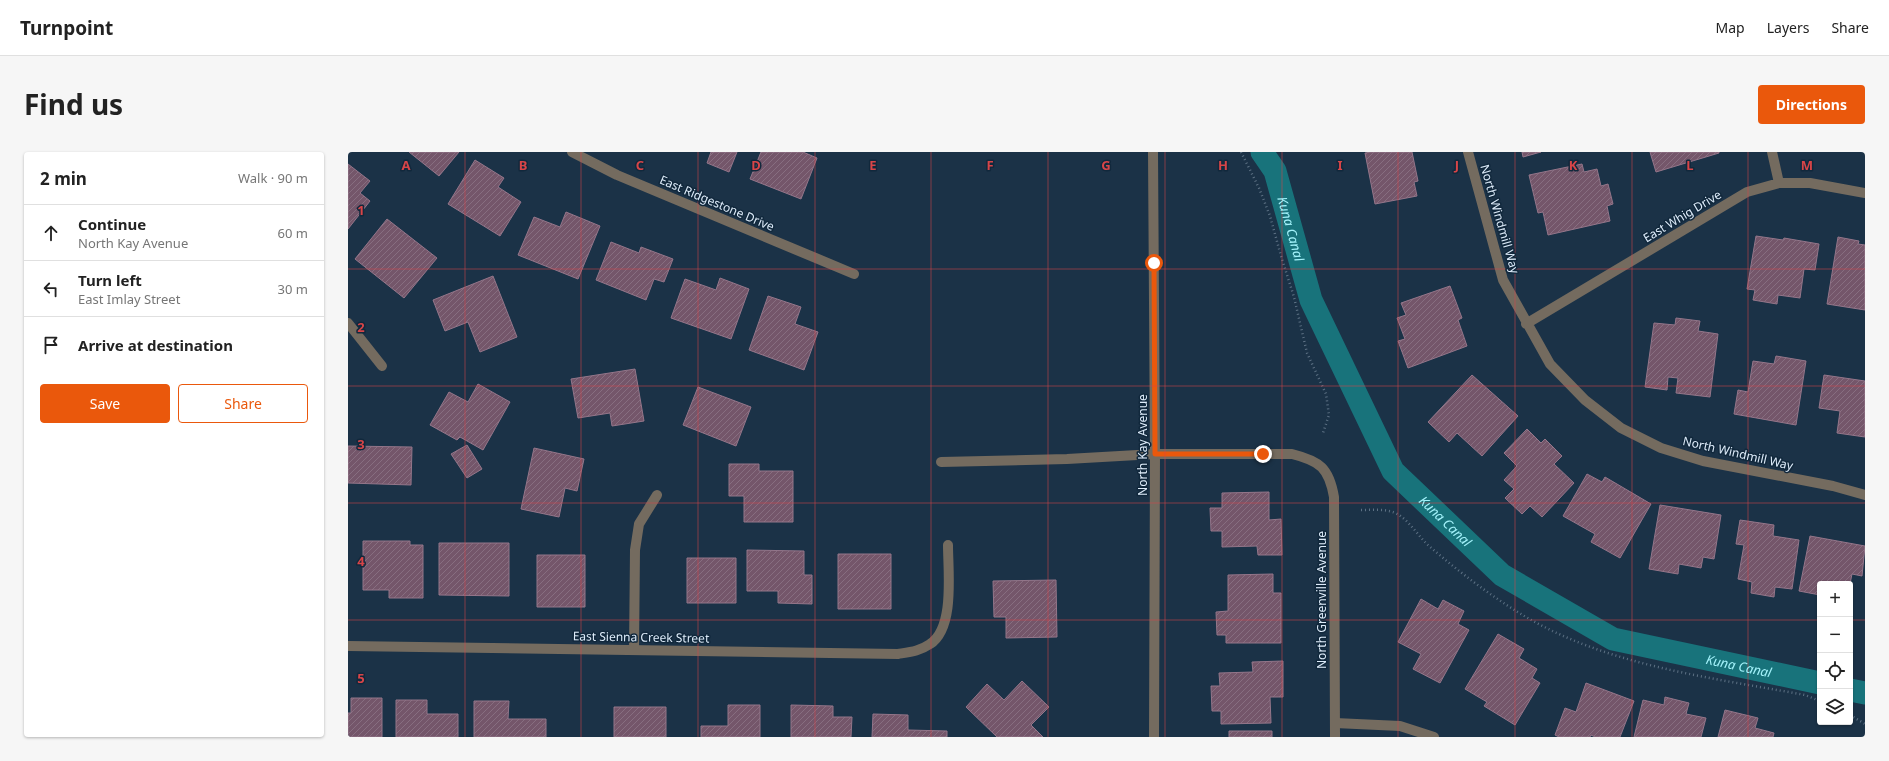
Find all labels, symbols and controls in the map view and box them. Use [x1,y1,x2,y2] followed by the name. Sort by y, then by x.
[20,15,113,41] text: Turnpoint
[1716,18,1745,37] text: Map
[1767,18,1809,37] text: Layers
[1831,18,1869,37] text: Share
[24,85,123,123] text: Find us
[1758,85,1865,124] button: Directions
[402,156,411,174] text: A
[519,156,527,174] text: B
[636,156,644,174] text: C
[751,156,761,174] text: D
[869,156,877,174] text: E
[986,156,994,174] text: F
[1101,156,1111,174] text: G
[1218,156,1228,174] text: H
[1337,156,1343,174] text: I
[1454,156,1459,174] text: J
[1569,156,1578,174] text: K
[1686,156,1694,174] text: L
[1801,156,1813,174] text: M
[1476,163,1524,276] street label: North Windmill Way
[40,167,87,190] text: 2 min
[238,169,308,187] text: Walk · 90 m
[657,171,777,235] street label: East Ridgestone Drive
[1640,186,1724,246] street label: East Whig Drive
[1274,194,1309,264] water label: Kuna Canal
[357,201,365,219] text: 1
[78,214,146,234] text: Continue
[40,222,62,244] icon: ahead
[278,224,308,242] text: 60 m
[78,234,188,252] text: North Kay Avenue
[1145,254,1163,272] route start
[78,270,142,290] text: Turn left
[40,278,62,300] icon: left
[278,280,308,298] text: 30 m
[78,290,180,308] text: East Imlay Street
[357,318,365,336] text: 2
[40,334,62,356] icon: arrive
[78,335,233,355] text: Arrive at destination
[40,384,170,423] button: Save
[178,384,308,423] button: Share
[1134,394,1151,496] street label: North Kay Avenue
[1681,432,1796,474] street label: North Windmill Way
[357,435,365,453] text: 3
[1254,445,1272,463] route end
[1415,492,1476,551] water label: Kuna Canal
[1313,531,1330,669] street label: North Greenville Avenue
[357,552,365,570] text: 4
[1817,581,1853,725] map controls
[1817,581,1853,617] button: +
[1817,617,1853,653] button: −
[573,627,710,647] street label: East Sienna Creek Street
[1704,650,1774,682] water label: Kuna Canal
[1817,653,1853,689] button: locate
[357,669,365,687] text: 5
[1817,689,1853,725] button: layers

